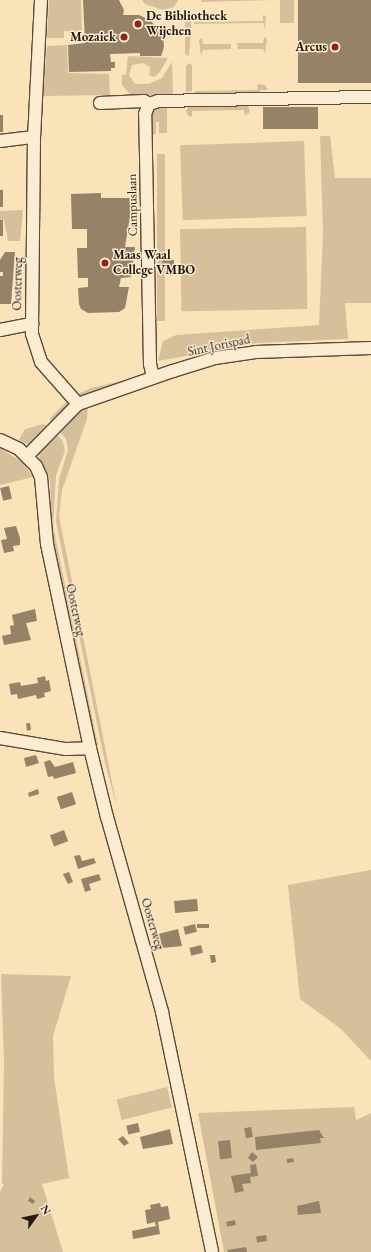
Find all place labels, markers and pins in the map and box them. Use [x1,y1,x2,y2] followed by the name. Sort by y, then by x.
[146,9,227,40] place label: De Bibliotheek Wijchen
[133,19,143,29] marker: De Bibliotheek Wijchen
[70,29,116,45] place label: Mozaiek
[119,32,129,42] marker: Mozaiek
[295,39,327,55] place label: Arcus
[330,42,340,52] marker: Arcus
[113,248,195,279] place label: Maas Waal College VMBO
[100,258,110,268] marker: Maas Waal College VMBO

